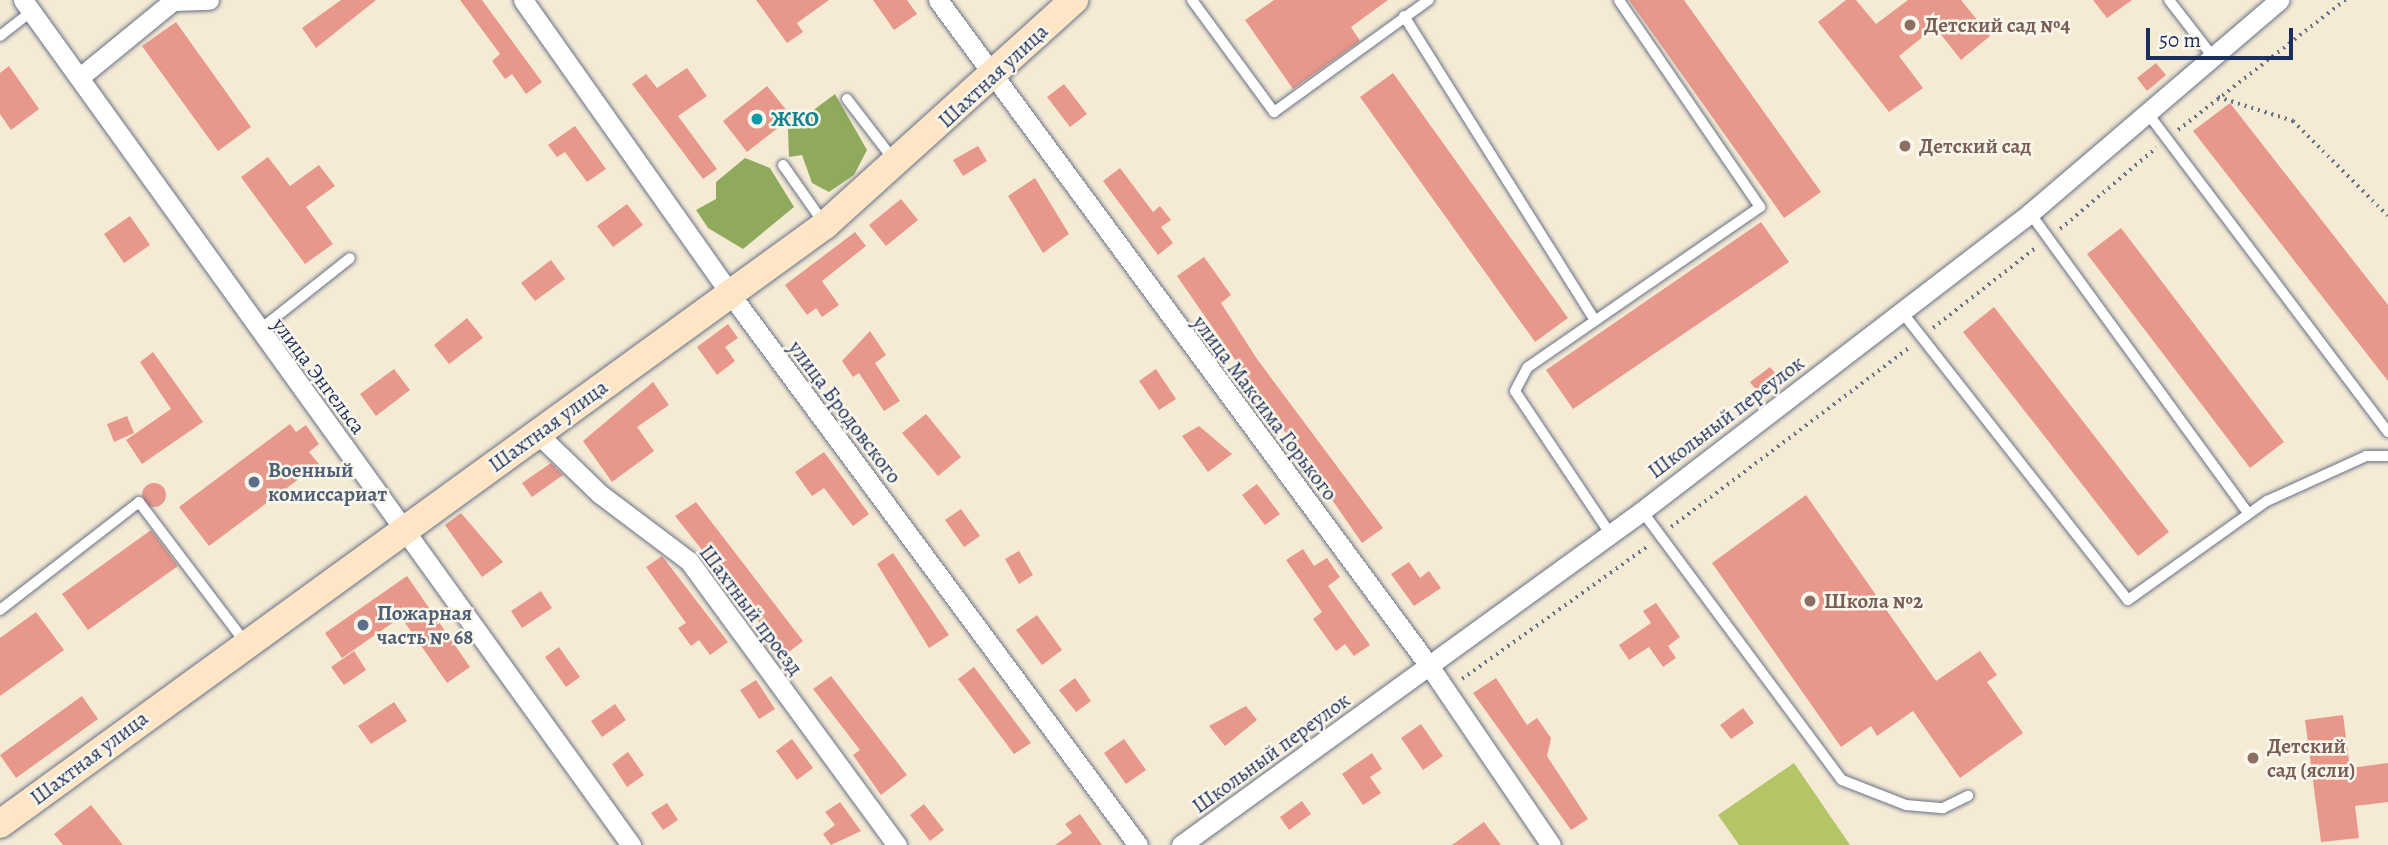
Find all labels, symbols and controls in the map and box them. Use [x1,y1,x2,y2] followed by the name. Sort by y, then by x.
[1924,12,2070,38] place label: Детский сад №4
[2150,14,2297,58] scale bar
[1902,17,1918,33] marker: Детский сад №4
[933,19,1053,133] street label: Шахтная улица
[2159,26,2201,54] text: 50 m
[771,106,819,132] place label: ЖКО
[749,111,765,127] marker: ЖКО
[1919,133,2031,159] place label: Детский сад
[1897,138,1913,154] marker: Детский сад
[1187,311,1343,505] street label: улица Максима Горького
[267,313,371,439] street label: улица Энгельса
[783,336,907,488] street label: улица Бродовского
[1643,350,1809,484] street label: Школьный переулок
[484,374,612,478] street label: Шахтная улица
[268,457,387,507] place label: Военный комиссариат
[246,474,262,490] marker: Военный комиссариат
[694,540,808,680] street label: Шахтный проезд
[1824,588,1923,614] place label: Школа №2
[1802,593,1818,609] marker: Школа №2
[377,600,473,650] place label: Пожарная часть № 68
[355,617,371,633] marker: Пожарная часть № 68
[1187,687,1355,819] street label: Школьный переулок
[25,705,153,811] street label: Шахтная улица
[2267,733,2355,783] place label: Детский сад (ясли)
[2245,750,2261,766] marker: Детский сад (ясли)

